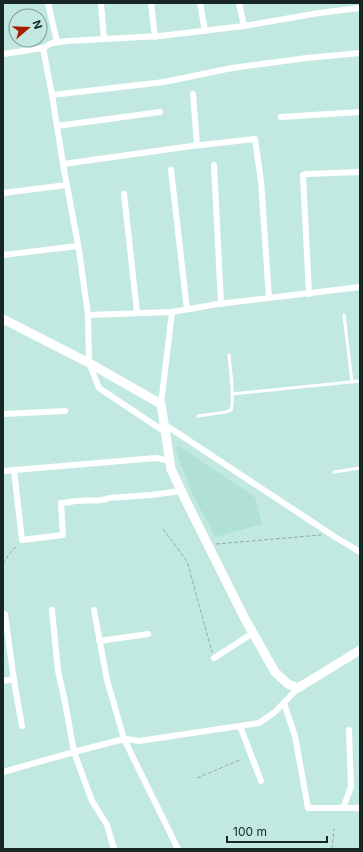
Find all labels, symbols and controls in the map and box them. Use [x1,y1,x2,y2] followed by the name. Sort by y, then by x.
[8,8,48,48] north arrow
[29,18,45,31] text: N
[227,818,327,844] scale bar
[233,824,267,839] text: 100 m

